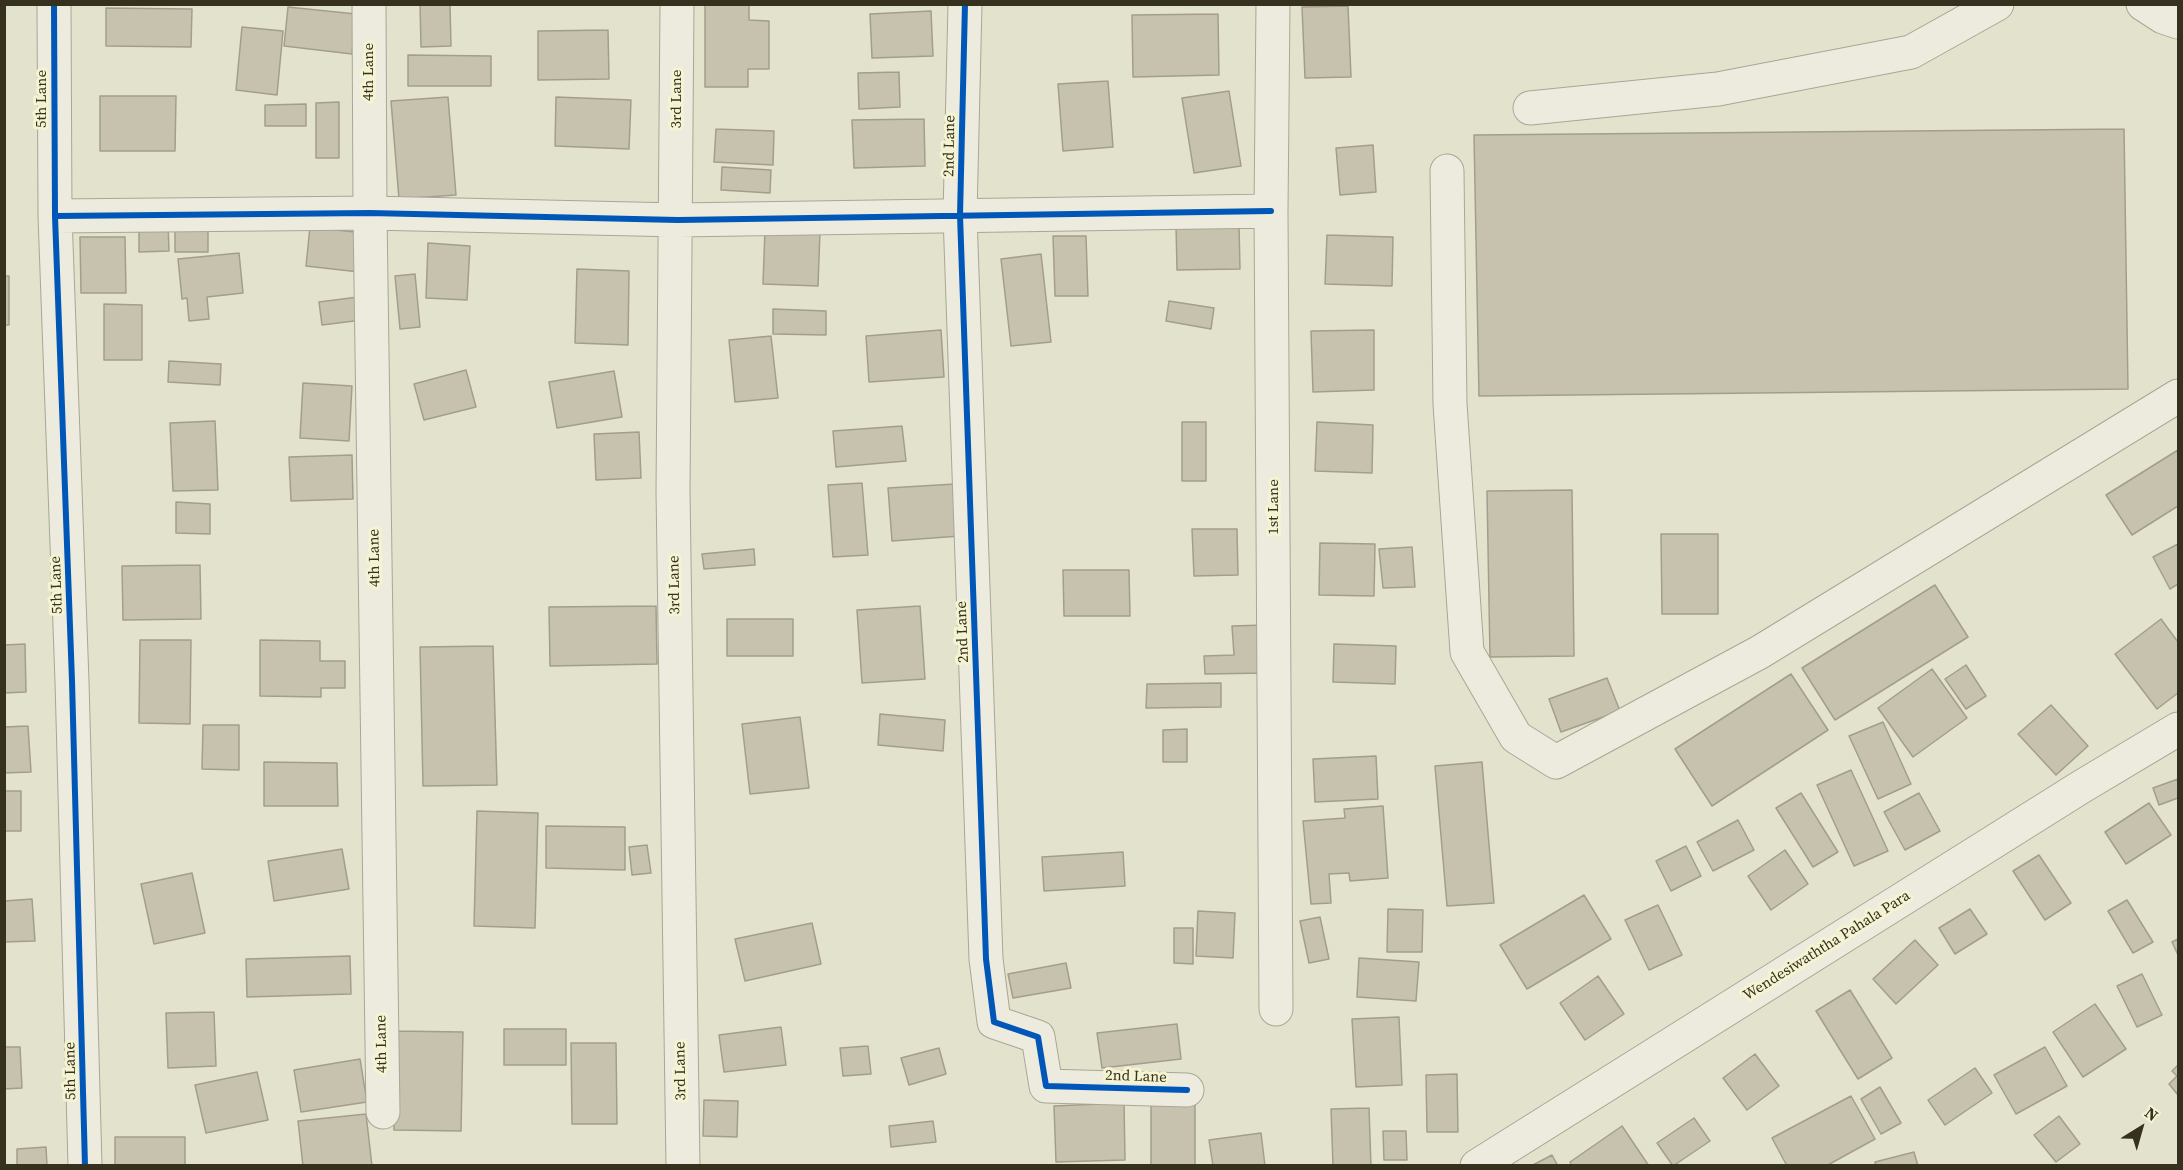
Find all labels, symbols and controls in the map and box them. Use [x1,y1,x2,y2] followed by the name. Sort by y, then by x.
[360,43,378,101] street label: 4th Lane
[33,70,51,128] street label: 5th Lane
[668,70,686,128] street label: 3rd Lane
[940,115,960,177] street label: 2nd Lane
[1265,479,1283,535] street label: 1st Lane
[365,529,385,587] street label: 4th Lane
[665,555,685,615] street label: 3rd Lane
[47,556,67,614] street label: 5th Lane
[953,601,973,663] street label: 2nd Lane
[1740,887,1914,1005] street label: Wendesiwaththa Pahala Para
[372,1015,392,1073] street label: 4th Lane
[671,1041,691,1101] street label: 3rd Lane
[61,1042,81,1100] street label: 5th Lane
[1105,1067,1167,1087] street label: 2nd Lane
[2111,1098,2171,1158] north arrow
[2141,1101,2163,1126] text: N

